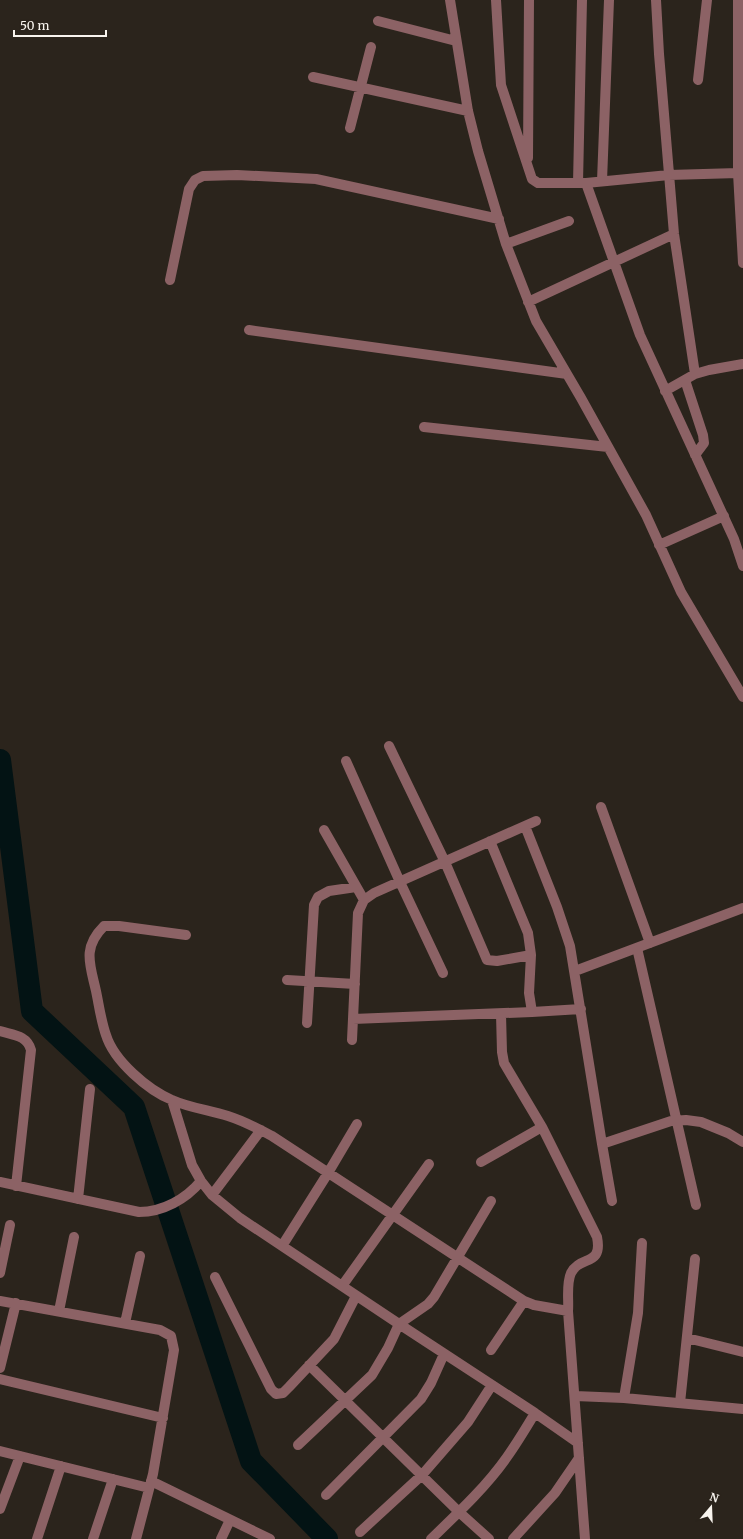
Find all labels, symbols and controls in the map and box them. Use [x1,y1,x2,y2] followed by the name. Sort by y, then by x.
[14,12,106,38] scale bar
[20,18,49,33] text: 50 m
[691,1487,731,1527] north arrow
[708,1490,721,1506] text: N

